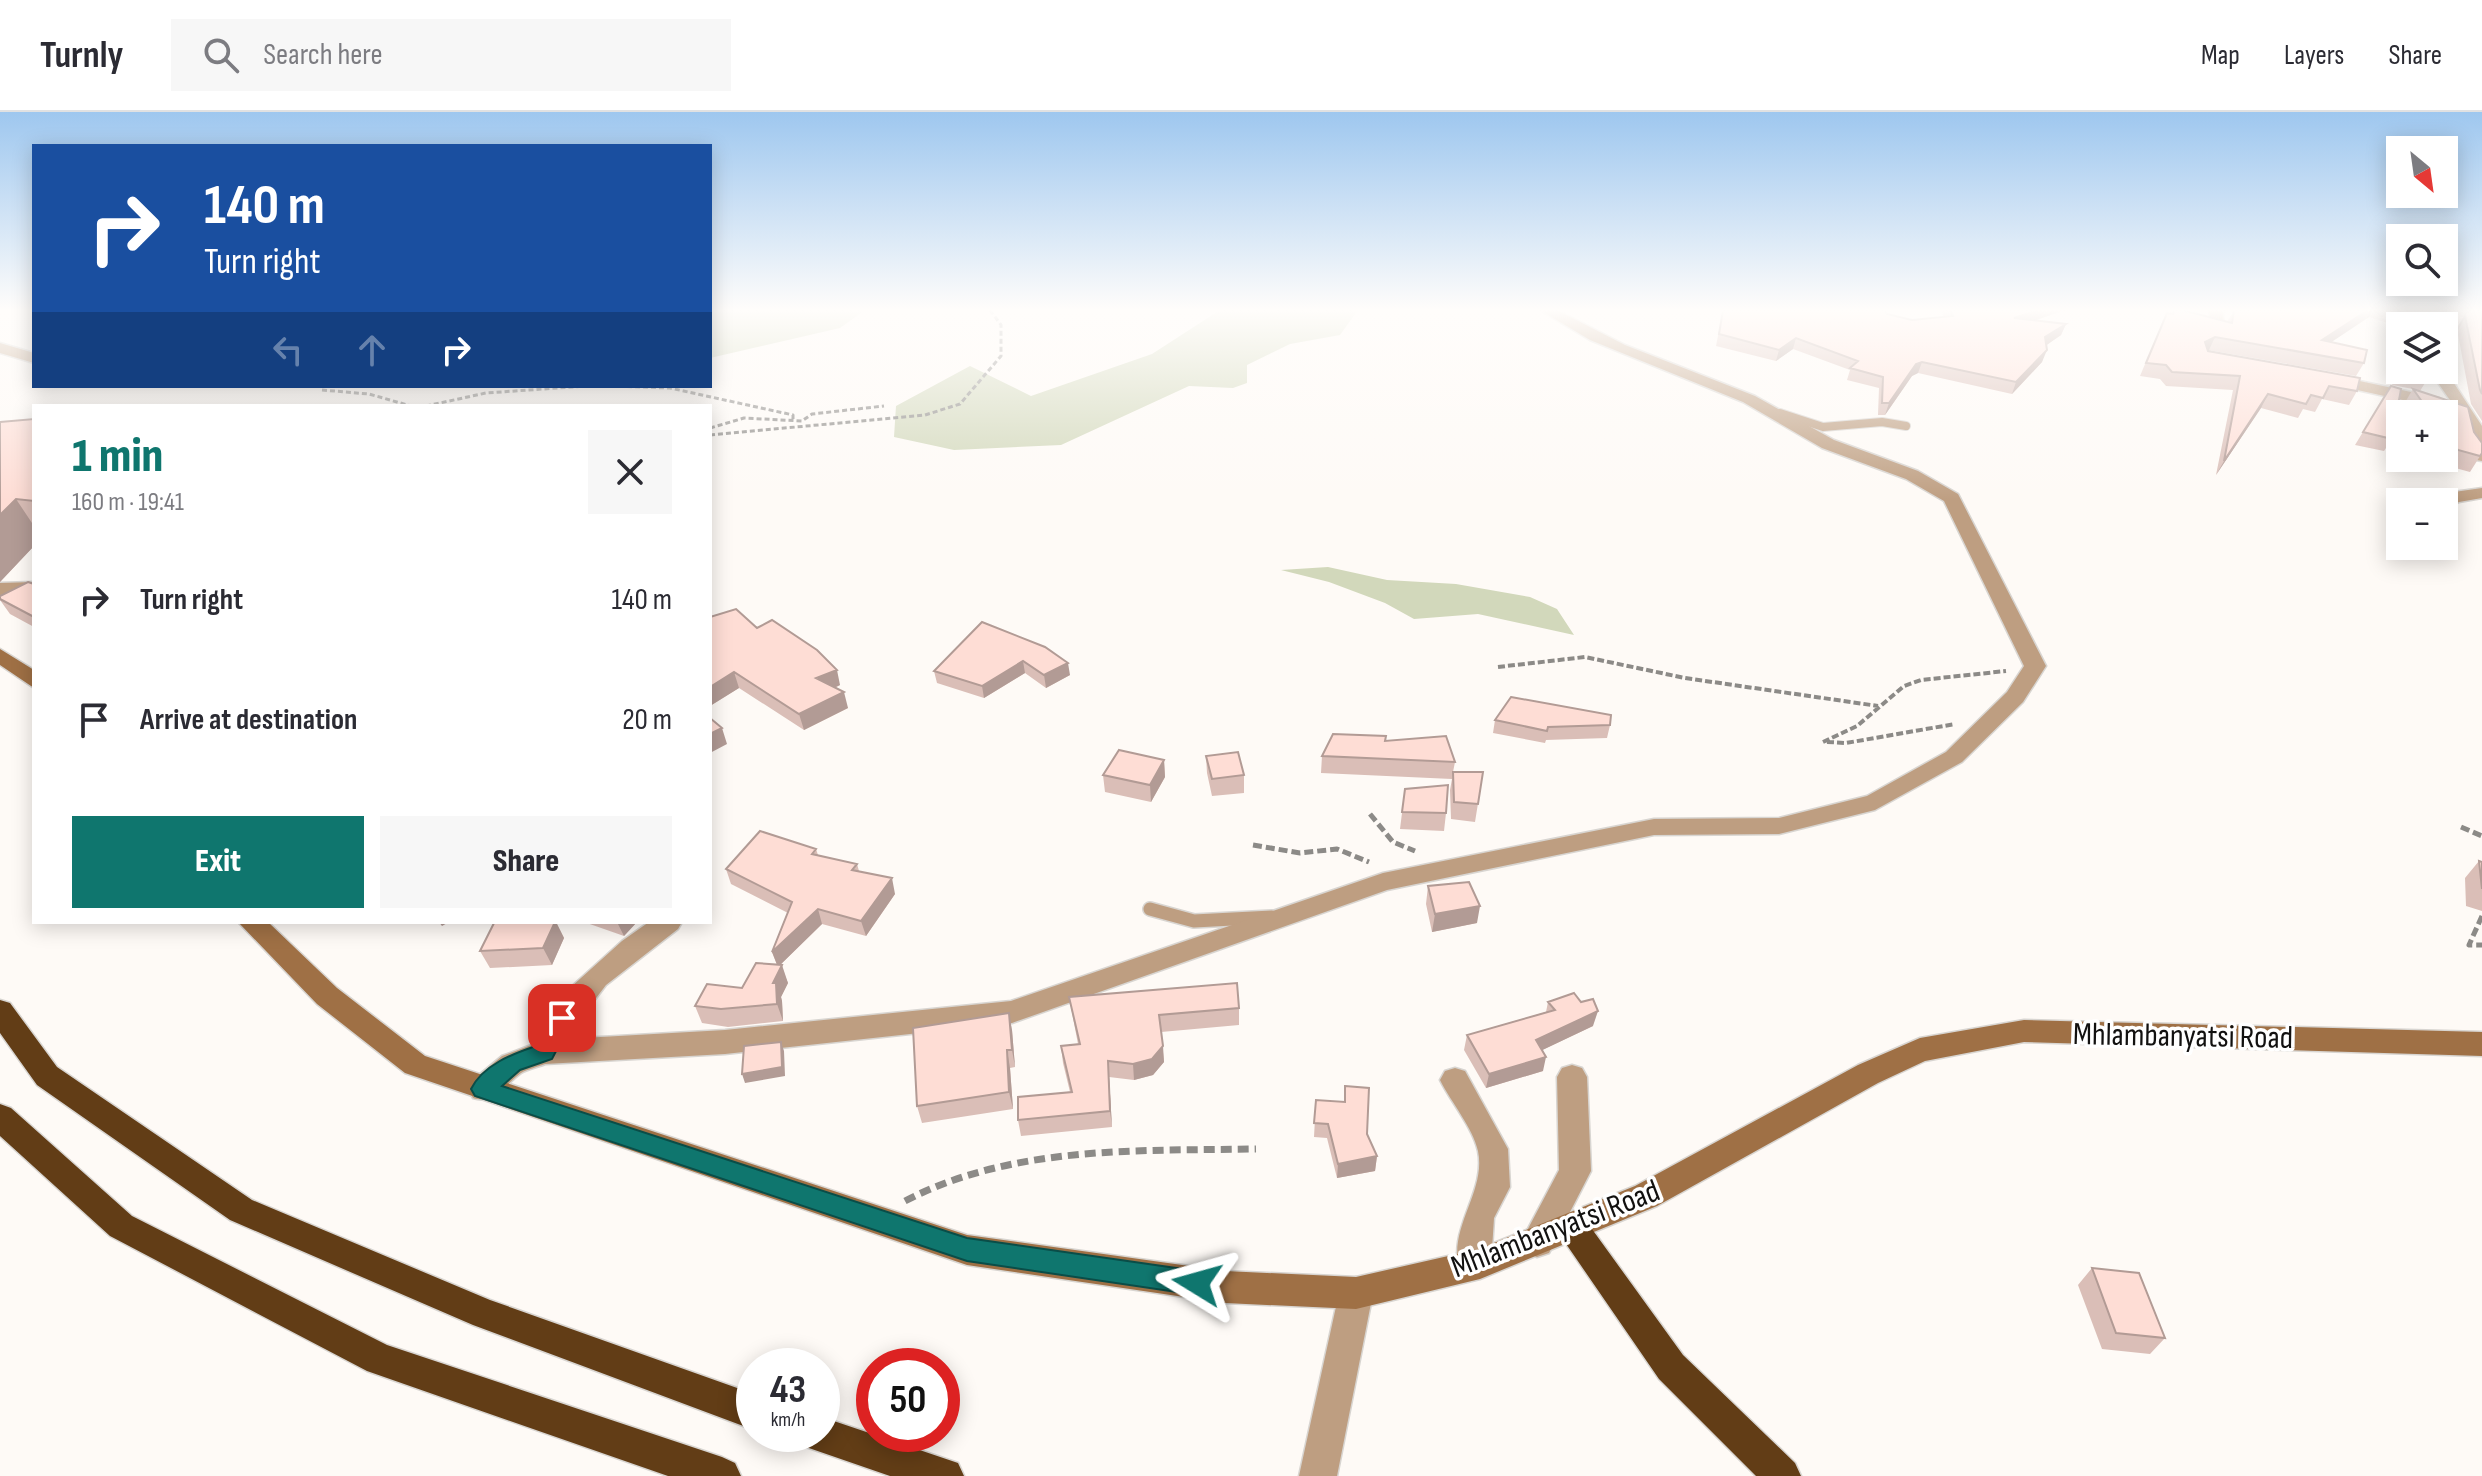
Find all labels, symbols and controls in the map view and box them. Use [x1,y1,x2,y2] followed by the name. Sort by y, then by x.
[171,19,731,91] search box
[40,33,123,78] text: Turnly
[199,33,243,77] icon: search
[263,37,383,73] text: Search here
[2201,39,2240,72] text: Map
[2284,39,2344,72] text: Layers
[2388,39,2442,72] text: Share
[2386,136,2458,208] north arrow
[2386,136,2458,560] map controls
[204,173,325,240] text: 140 m
[72,176,176,280] icon: right
[2386,224,2458,296] button: search
[204,241,321,284] text: Turn right
[2386,312,2458,384] button: layers
[266,328,310,372] icon: left
[350,328,394,372] icon: ahead
[434,328,478,372] icon: right
[2386,400,2458,472] button: +
[72,428,163,485] text: 1 min
[588,430,672,514] button: close
[72,487,184,518] text: 160 m · 19:41
[2386,488,2458,560] button: −
[72,578,116,622] icon: right
[140,582,243,618] text: Turn right
[612,582,672,618] text: 140 m
[72,698,116,742] icon: arrive
[140,702,357,738] text: Arrive at destination
[622,702,672,738] text: 20 m
[72,816,364,908] button: Exit
[380,816,672,908] button: Share
[528,984,596,1052] pin
[540,996,584,1040] icon: arrive
[2073,1015,2293,1058] street label: Mhlambanyatsi Road
[1446,1172,1665,1287] street label: Mhlambanyatsi Road
[1155,1241,1239,1325] position arrow
[856,1348,960,1452] speed limit sign: 50
[770,1366,806,1414] text: 43
[771,1408,805,1432] text: km/h

